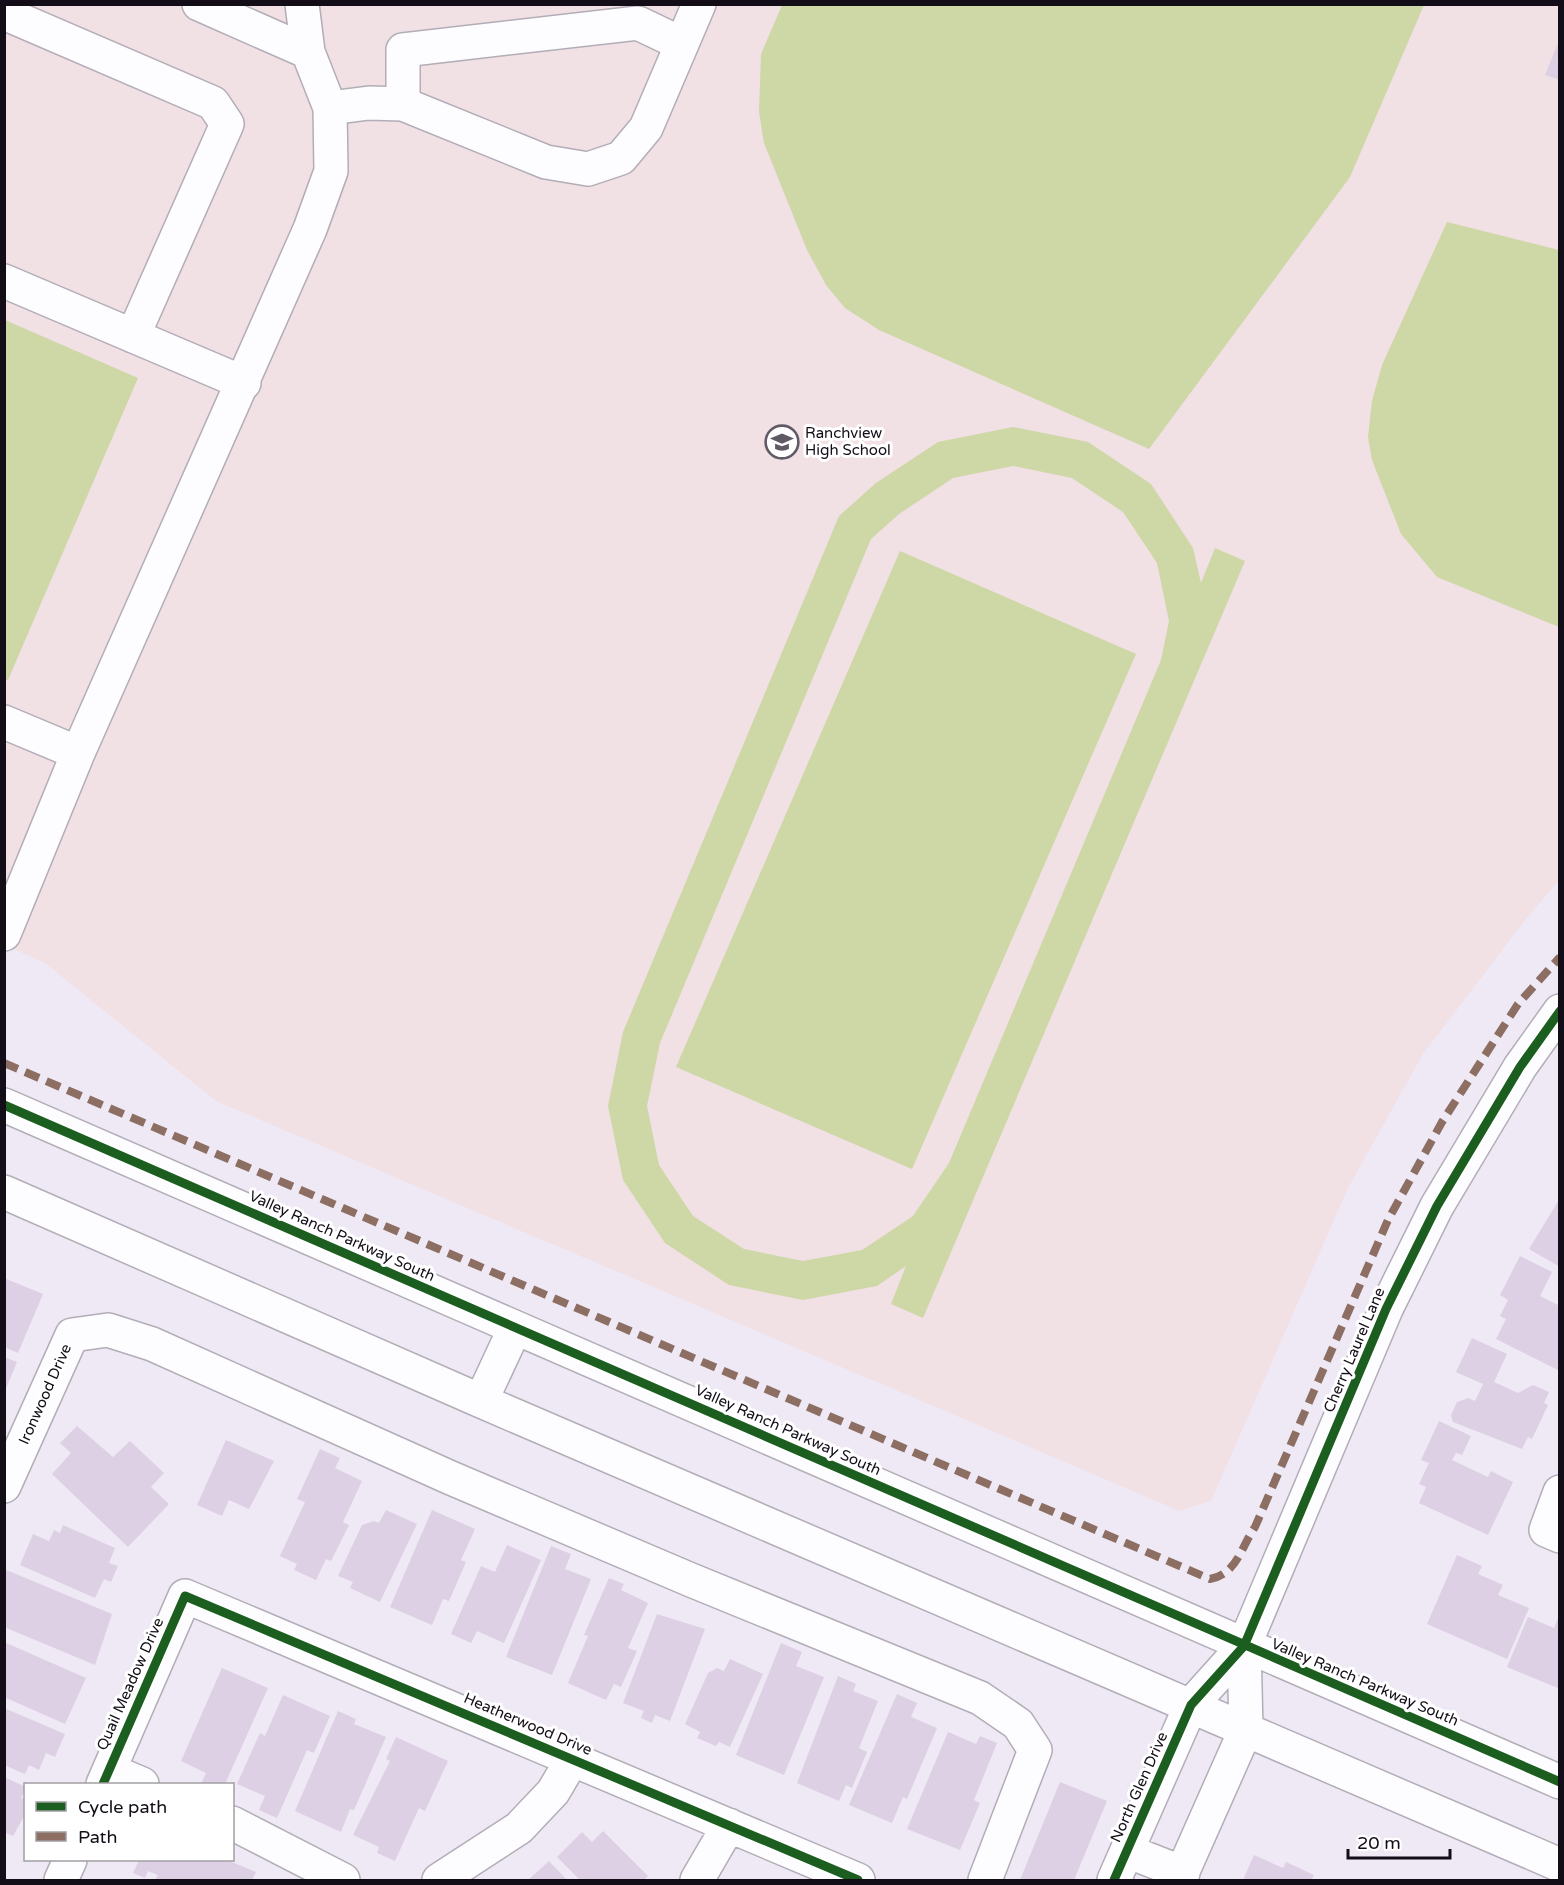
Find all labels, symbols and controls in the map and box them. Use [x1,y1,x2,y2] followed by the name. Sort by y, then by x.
[764,424,800,460] school or university icon: Ranchview High School
[805,424,891,459] place label: Ranchview High School
[246,1187,438,1285] street label: Valley Ranch Parkway South
[1320,1285,1388,1415] street label: Cherry Laurel Lane
[15,1341,75,1447] street label: Ironwood Drive
[692,1381,884,1479] street label: Valley Ranch Parkway South
[93,1615,167,1753] street label: Quail Meadow Drive
[1269,1634,1461,1730] street label: Valley Ranch Parkway South
[461,1689,595,1759] street label: Heatherwood Drive
[1107,1729,1171,1845] street label: North Glen Drive
[24,1783,234,1861] legend
[78,1796,167,1818] text: Cycle path
[1348,1822,1450,1860] scale bar
[78,1826,117,1848] text: Path
[1357,1832,1401,1854] text: 20 m

